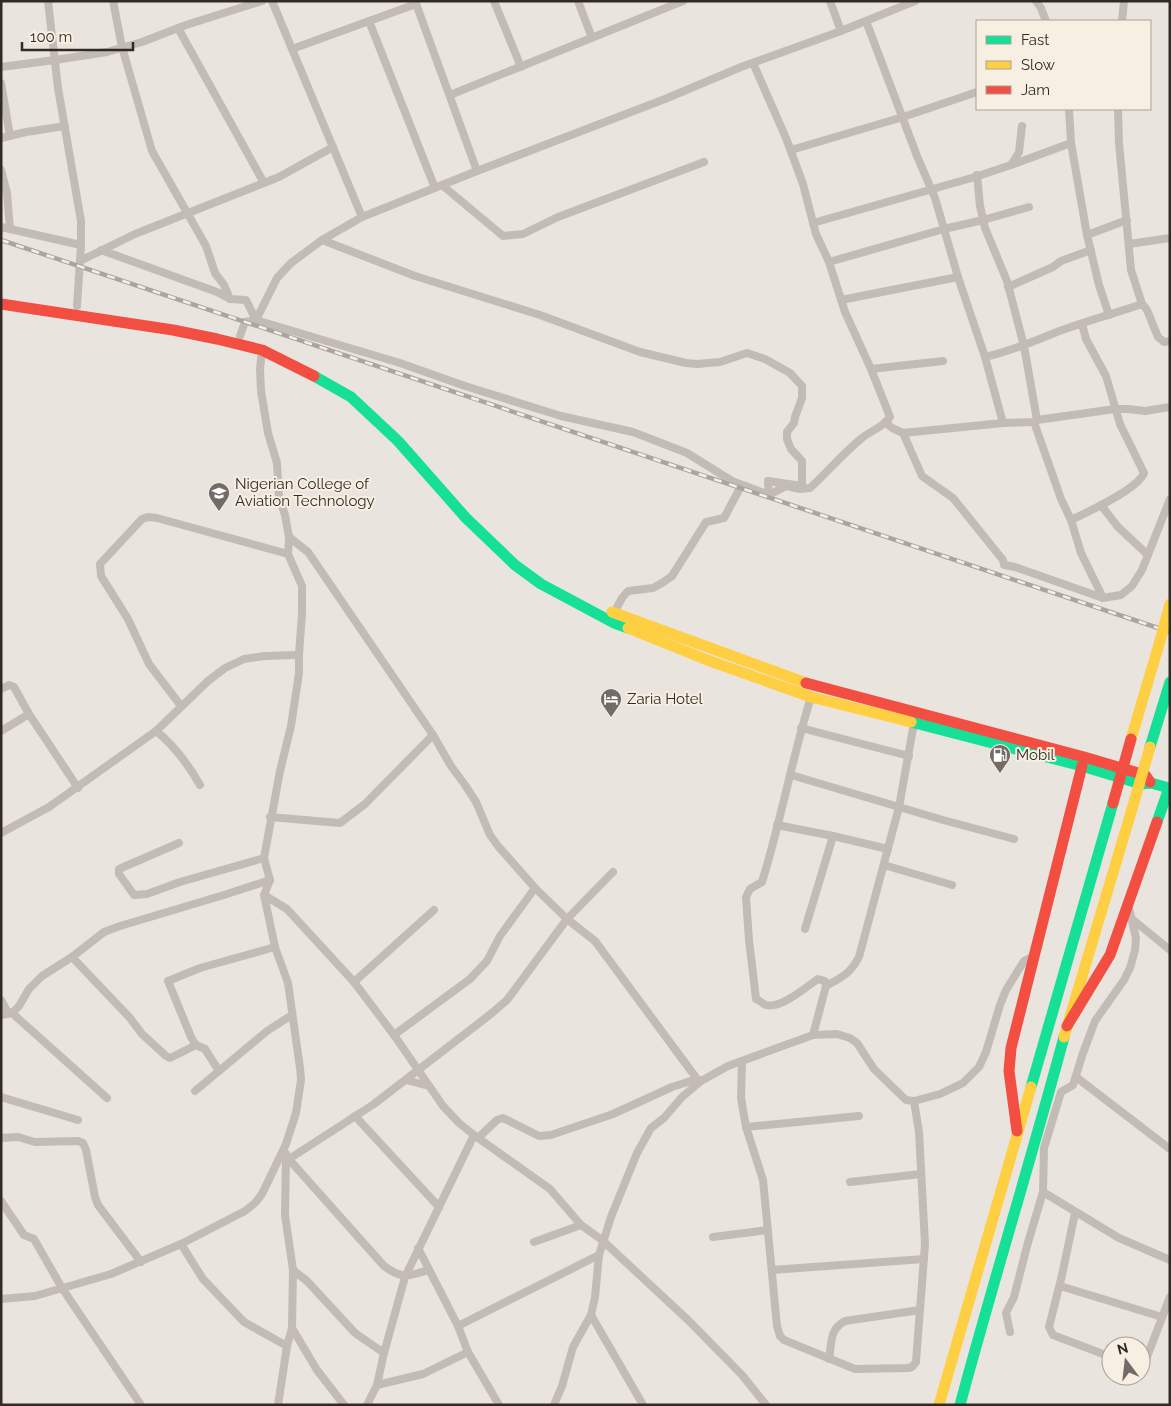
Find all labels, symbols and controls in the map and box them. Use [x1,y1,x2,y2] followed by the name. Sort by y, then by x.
[22,20,134,52] scale bar
[976,20,1151,110] legend
[30,28,72,46] text: 100 m
[1021,31,1049,49] text: Fast
[1021,56,1055,74] text: Slow
[1021,81,1050,99] text: Jam
[235,475,375,510] place label: Nigerian College of Aviation Technology
[207,481,231,512] school or university icon: Nigerian College of Aviation Technology
[599,687,623,718] hotel icon: Zaria Hotel
[627,690,704,708] place label: Zaria Hotel
[988,743,1012,774] fuel station icon: Mobil
[1016,746,1055,764] place label: Mobil
[1101,1336,1151,1386] north arrow
[1115,1339,1130,1358] text: N

